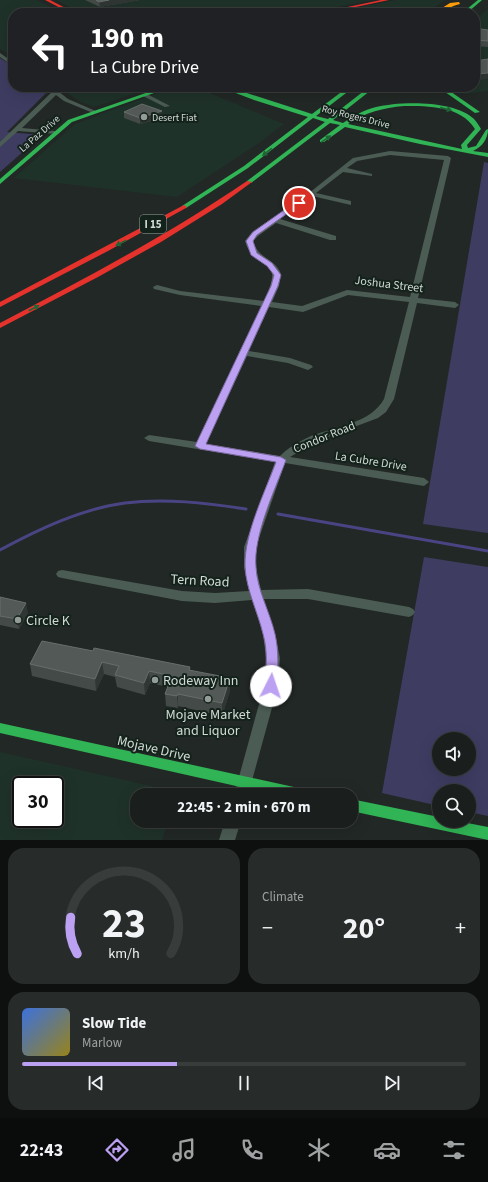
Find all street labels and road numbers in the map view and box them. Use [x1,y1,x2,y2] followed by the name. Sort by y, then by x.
[320,102,391,132] street label: Roy Rogers Drive
[16,112,63,155] street label: La Paz Drive
[140,215,166,233] road number: I 15
[354,272,424,297] street label: Joshua Street
[291,417,358,458] street label: Condor Road
[334,447,408,476] street label: La Cubre Drive
[170,569,230,593] street label: Tern Road
[115,731,193,767] street label: Mojave Drive

